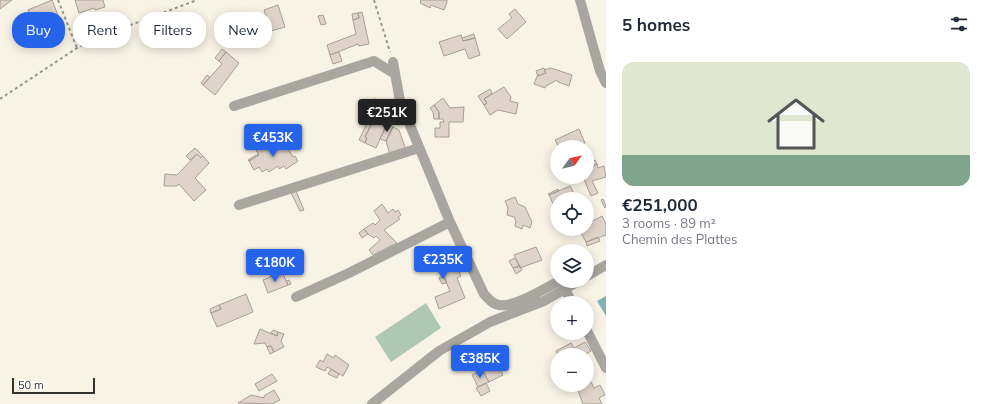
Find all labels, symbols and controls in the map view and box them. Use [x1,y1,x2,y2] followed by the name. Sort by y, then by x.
[12,12,65,48] chip: Buy
[73,12,131,48] chip: Rent
[139,12,206,48] chip: Filters
[214,12,272,48] chip: New
[948,13,970,35] icon: filters
[622,14,690,35] text: 5 homes
[760,88,832,160] icon: home
[359,99,415,133] pin: €251K
[367,104,407,120] text: €251K
[245,124,301,158] pin: €453K
[253,129,293,145] text: €453K
[550,140,594,184] north arrow
[550,140,594,392] map controls
[550,192,594,236] button: locate
[622,194,698,215] text: €251,000
[622,215,716,231] text: 3 rooms · 89 m²
[622,231,738,247] text: Chemin des Plattes
[550,244,594,288] button: layers
[415,246,471,280] pin: €235K
[247,249,303,283] pin: €180K
[423,251,463,267] text: €235K
[255,254,295,270] text: €180K
[550,296,594,340] button: +
[452,345,508,379] pin: €385K
[550,348,594,392] button: −
[460,350,500,366] text: €385K
[12,376,95,395] scale bar
[18,378,44,392] text: 50 m

